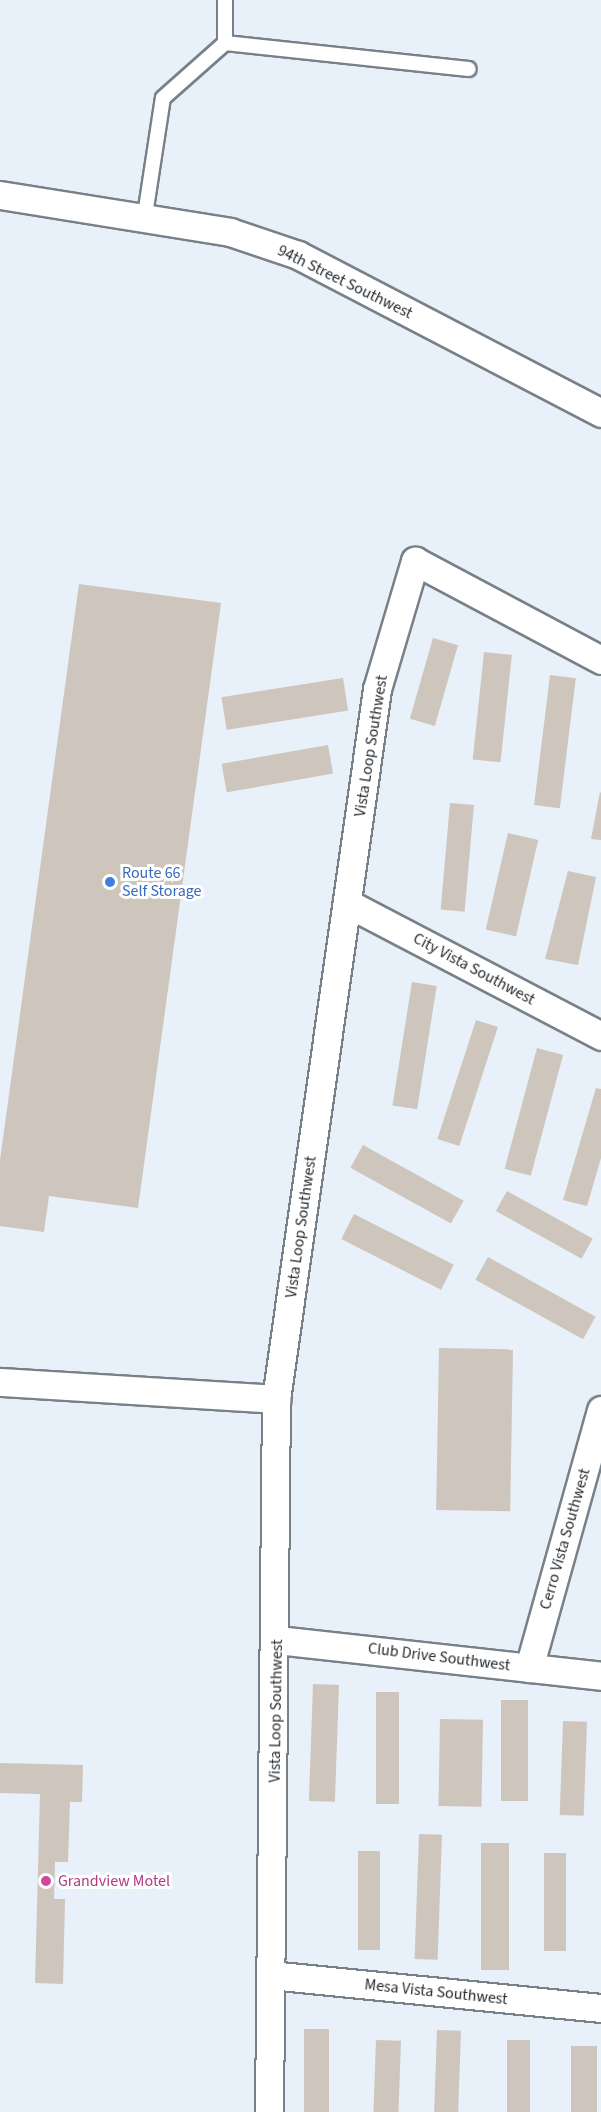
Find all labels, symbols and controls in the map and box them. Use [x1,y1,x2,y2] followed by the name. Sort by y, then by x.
[274,241,416,323] street label: 94th Street Southwest
[350,674,392,818] street label: Vista Loop Southwest
[122,863,201,901] place label: Route 66 Self Storage
[103,875,117,889] marker: Route 66 Self Storage
[410,929,538,1009] street label: City Vista Southwest
[282,1155,320,1299] street label: Vista Loop Southwest
[536,1466,594,1612] street label: Cerro Vista Southwest
[265,1639,287,1783] street label: Vista Loop Southwest
[367,1639,511,1675] street label: Club Drive Southwest
[58,1871,170,1891] place label: Grandview Motel
[39,1874,53,1888] marker: Grandview Motel
[364,1975,508,2009] street label: Mesa Vista Southwest

